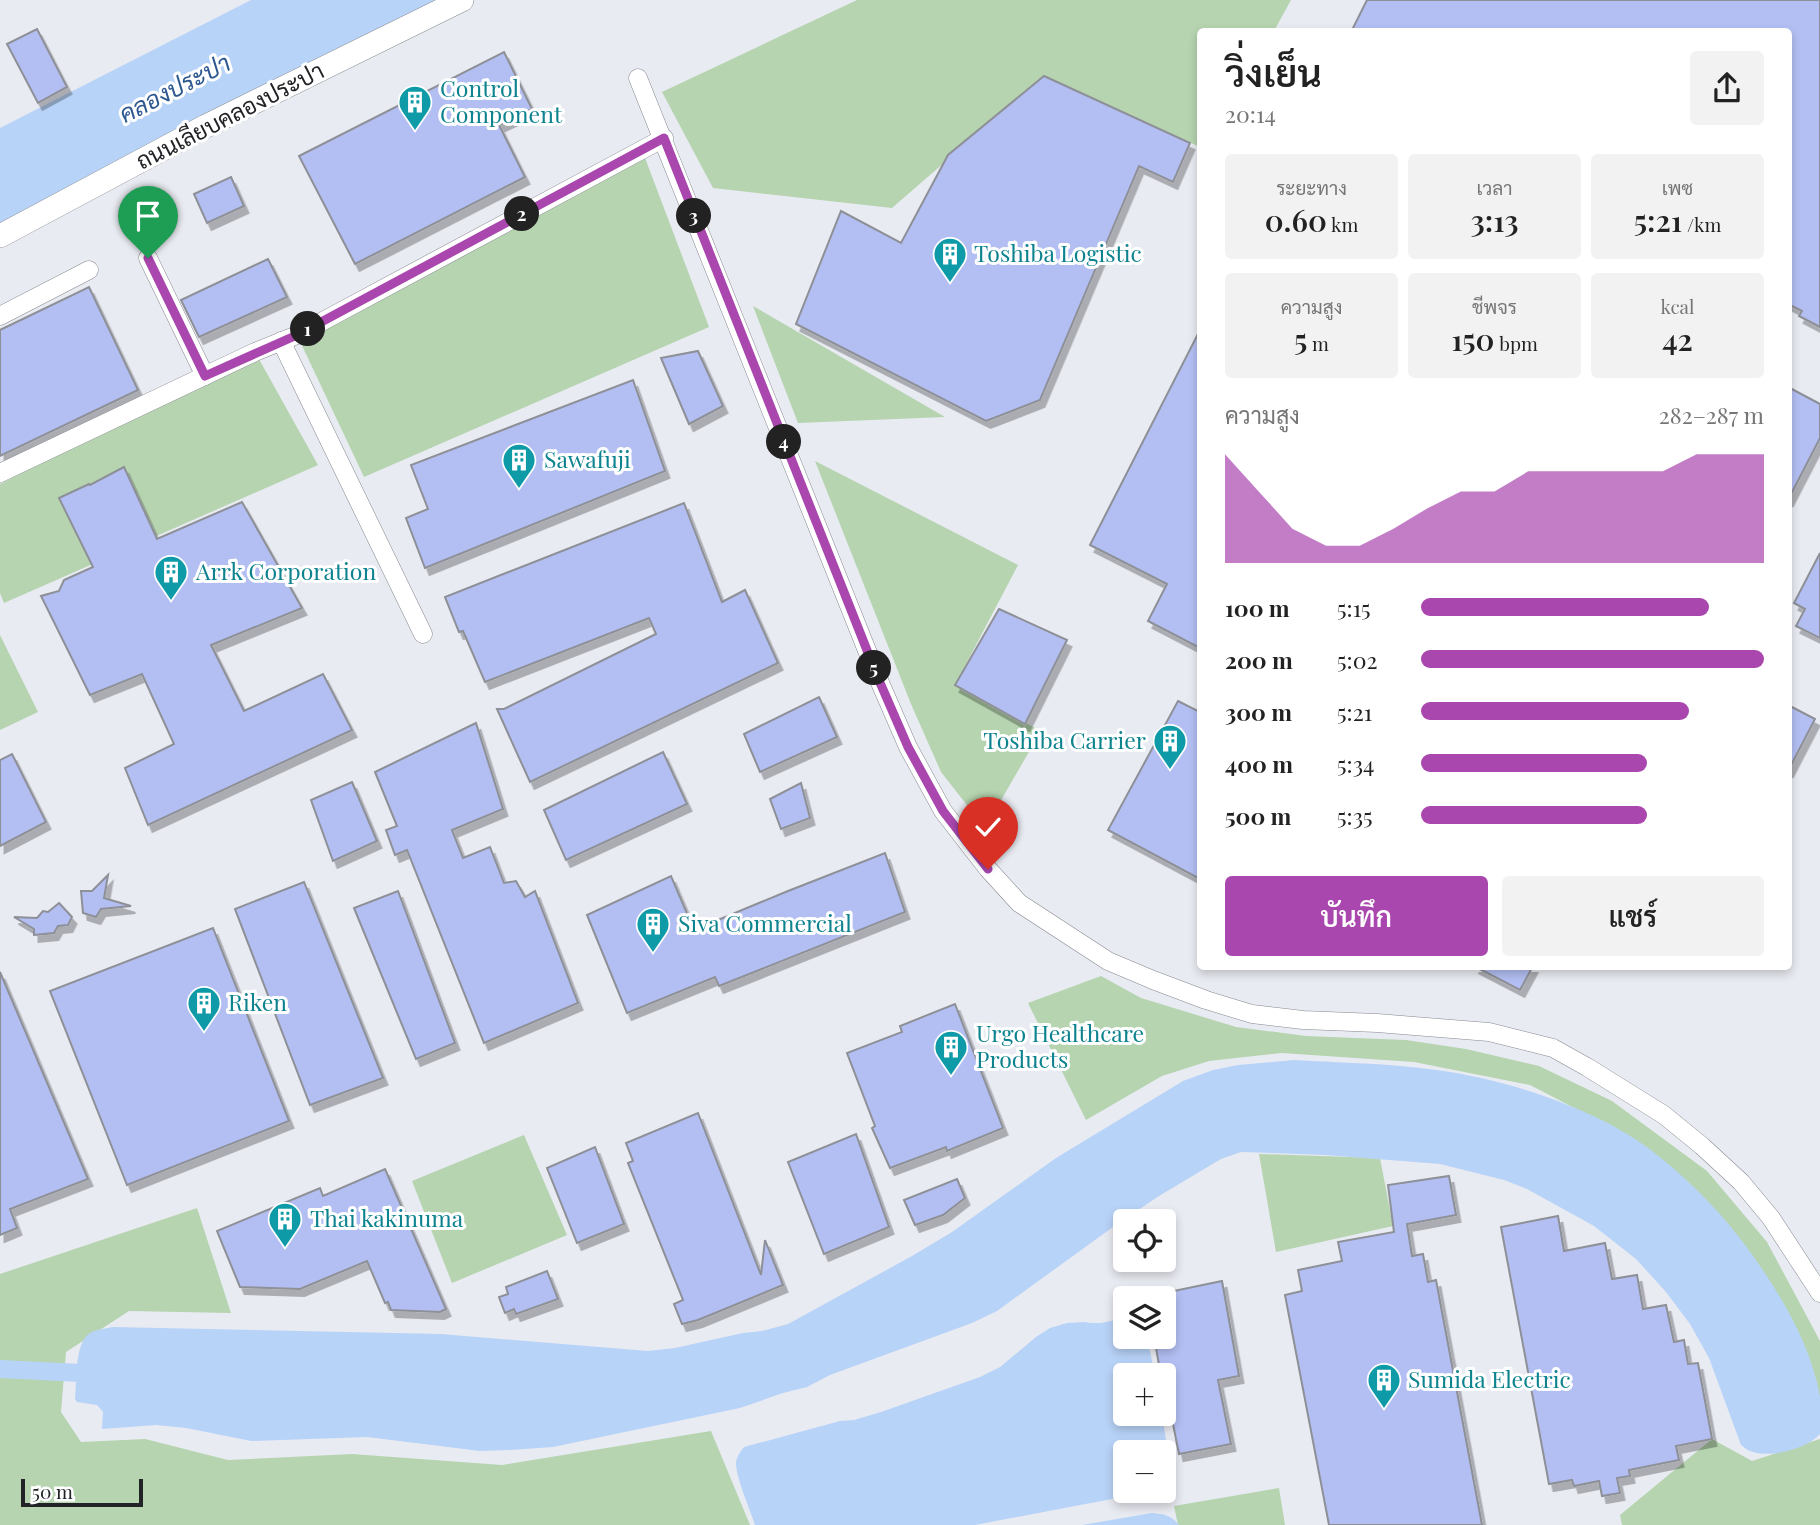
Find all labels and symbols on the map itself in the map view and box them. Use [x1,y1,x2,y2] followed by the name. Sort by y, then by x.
[113,46,235,129] water label: คลองประปา
[130,54,329,175] street label: ถนนเลียบคลองประปา
[440,72,563,129] place label: Control Component
[396,83,434,132] building icon: Control Component
[118,186,178,258] pin
[504,196,540,232] pin: 2
[676,198,712,234] pin: 3
[931,235,969,284] building icon: Toshiba Logistic
[974,237,1142,268] place label: Toshiba Logistic
[290,312,326,346] pin: 1
[766,424,802,460] pin: 4
[500,441,538,490] building icon: Sawafuji
[544,443,631,474] place label: Sawafuji
[152,553,190,602] building icon: Arrk Corporation
[195,555,376,586] place label: Arrk Corporation
[856,650,892,686] pin: 5
[1151,722,1189,771] building icon: Toshiba Carrier
[983,724,1146,755] place label: Toshiba Carrier
[958,797,1018,869] pin
[634,905,672,954] building icon: Siva Commercial
[678,907,852,938] place label: Siva Commercial
[185,984,223,1033] building icon: Riken
[228,986,287,1017] place label: Riken
[976,1017,1144,1074] place label: Urgo Healthcare Products
[932,1028,970,1077] building icon: Urgo Healthcare Products
[266,1200,304,1249] building icon: Thai kakinuma
[310,1202,464,1233] place label: Thai kakinuma
[1365,1361,1403,1410] building icon: Sumida Electric
[1408,1363,1571,1394] place label: Sumida Electric
[21,1476,144,1508] scale bar

